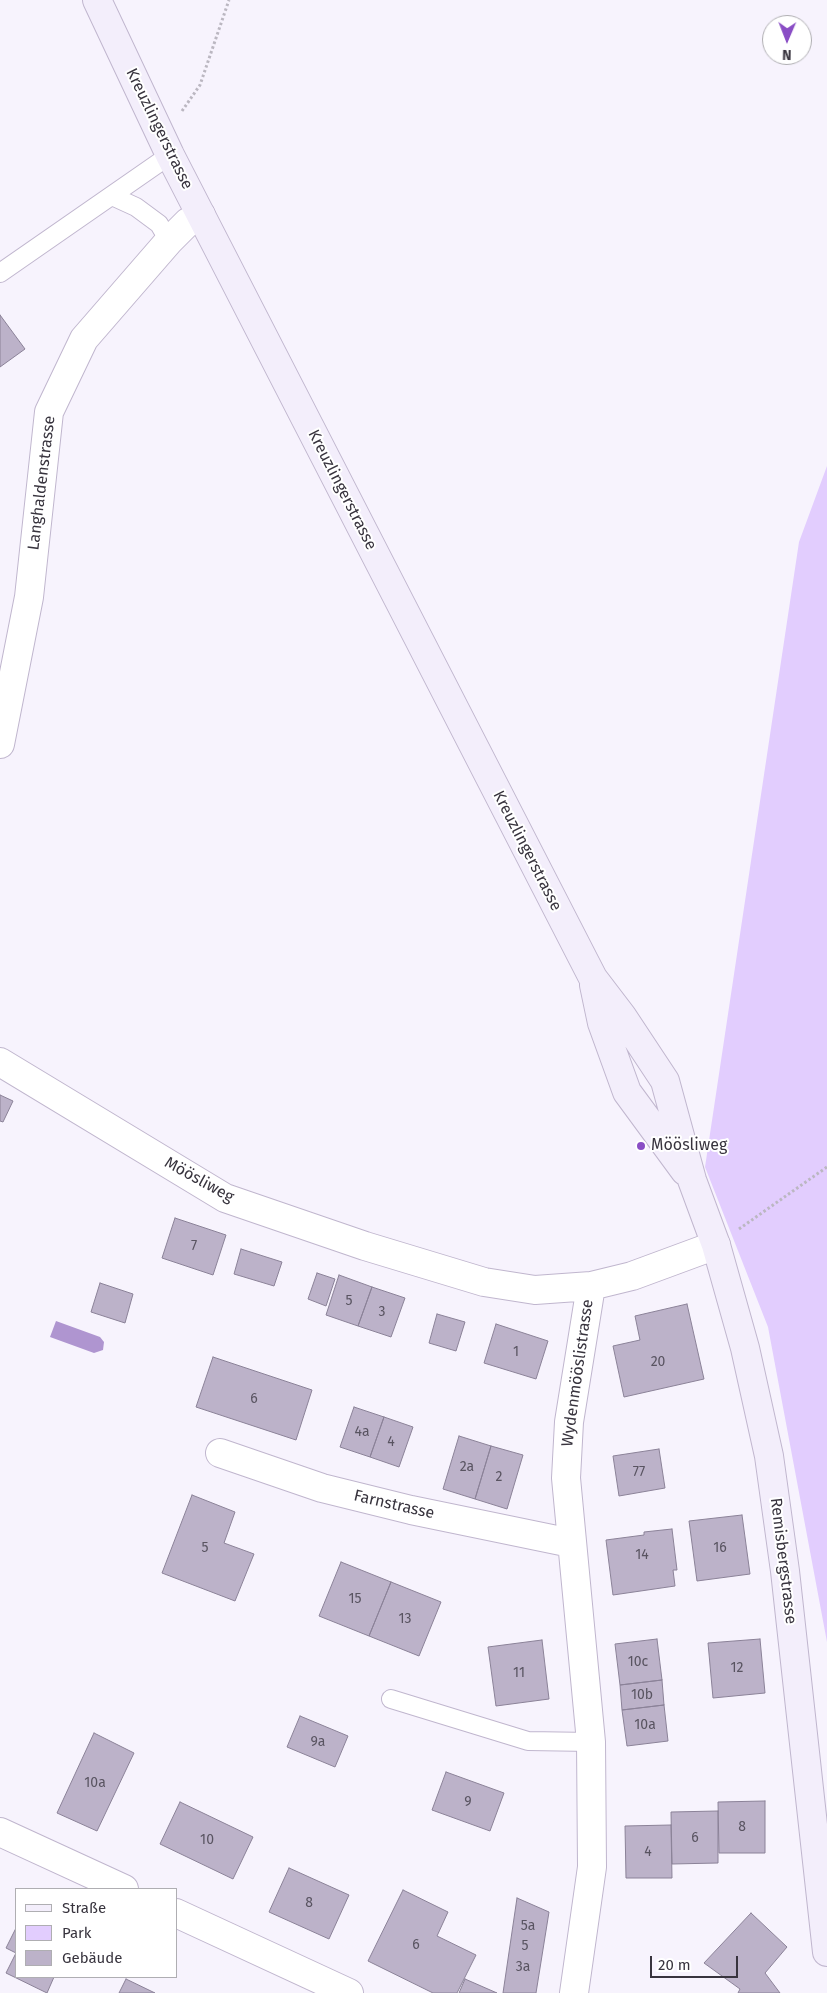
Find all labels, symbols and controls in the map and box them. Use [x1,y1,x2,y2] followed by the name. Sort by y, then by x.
[762,15,812,65] north arrow
[782,46,792,63] text: N
[121,65,197,193] street label: Kreuzlingerstrasse
[24,415,60,551] street label: Langhaldenstrasse
[303,427,381,553] street label: Kreuzlingerstrasse
[488,788,566,914] street label: Kreuzlingerstrasse
[651,1136,727,1156] place label: Möösliweg
[635,1140,647,1152] marker: Möösliweg
[161,1153,237,1207] street label: Möösliweg
[191,1238,197,1254] house number: 7
[345,1293,353,1309] house number: 5
[558,1298,598,1448] street label: Wydenmööslistrasse
[379,1304,385,1320] house number: 3
[513,1344,519,1360] house number: 1
[651,1354,665,1370] house number: 20
[250,1391,258,1407] house number: 6
[354,1424,370,1440] house number: 4a
[387,1434,395,1450] house number: 4
[460,1459,474,1475] house number: 2a
[633,1464,645,1480] house number: 77
[496,1469,502,1485] house number: 2
[352,1486,436,1524] street label: Farnstrasse
[766,1497,800,1625] street label: Remisbergstrasse
[201,1540,209,1556] house number: 5
[713,1540,727,1556] house number: 16
[635,1547,649,1563] house number: 14
[348,1591,362,1607] house number: 15
[398,1611,412,1627] house number: 13
[628,1654,648,1670] house number: 10c
[731,1660,743,1676] house number: 12
[513,1665,525,1681] house number: 11
[631,1687,653,1703] house number: 10b
[634,1717,656,1733] house number: 10a
[311,1734,325,1750] house number: 9a
[84,1775,106,1791] house number: 10a
[464,1794,472,1810] house number: 9
[738,1819,746,1835] house number: 8
[691,1830,699,1846] house number: 6
[200,1832,214,1848] house number: 10
[644,1844,652,1860] house number: 4
[15,1888,178,1978] legend
[305,1895,313,1911] house number: 8
[62,1899,106,1917] text: Straße
[521,1918,535,1934] house number: 5a
[62,1924,92,1942] text: Park
[412,1937,420,1953] house number: 6
[521,1938,529,1954] house number: 5
[652,1946,740,1978] scale bar
[62,1949,122,1967] text: Gebäude
[658,1956,691,1974] text: 20 m
[516,1959,530,1975] house number: 3a

